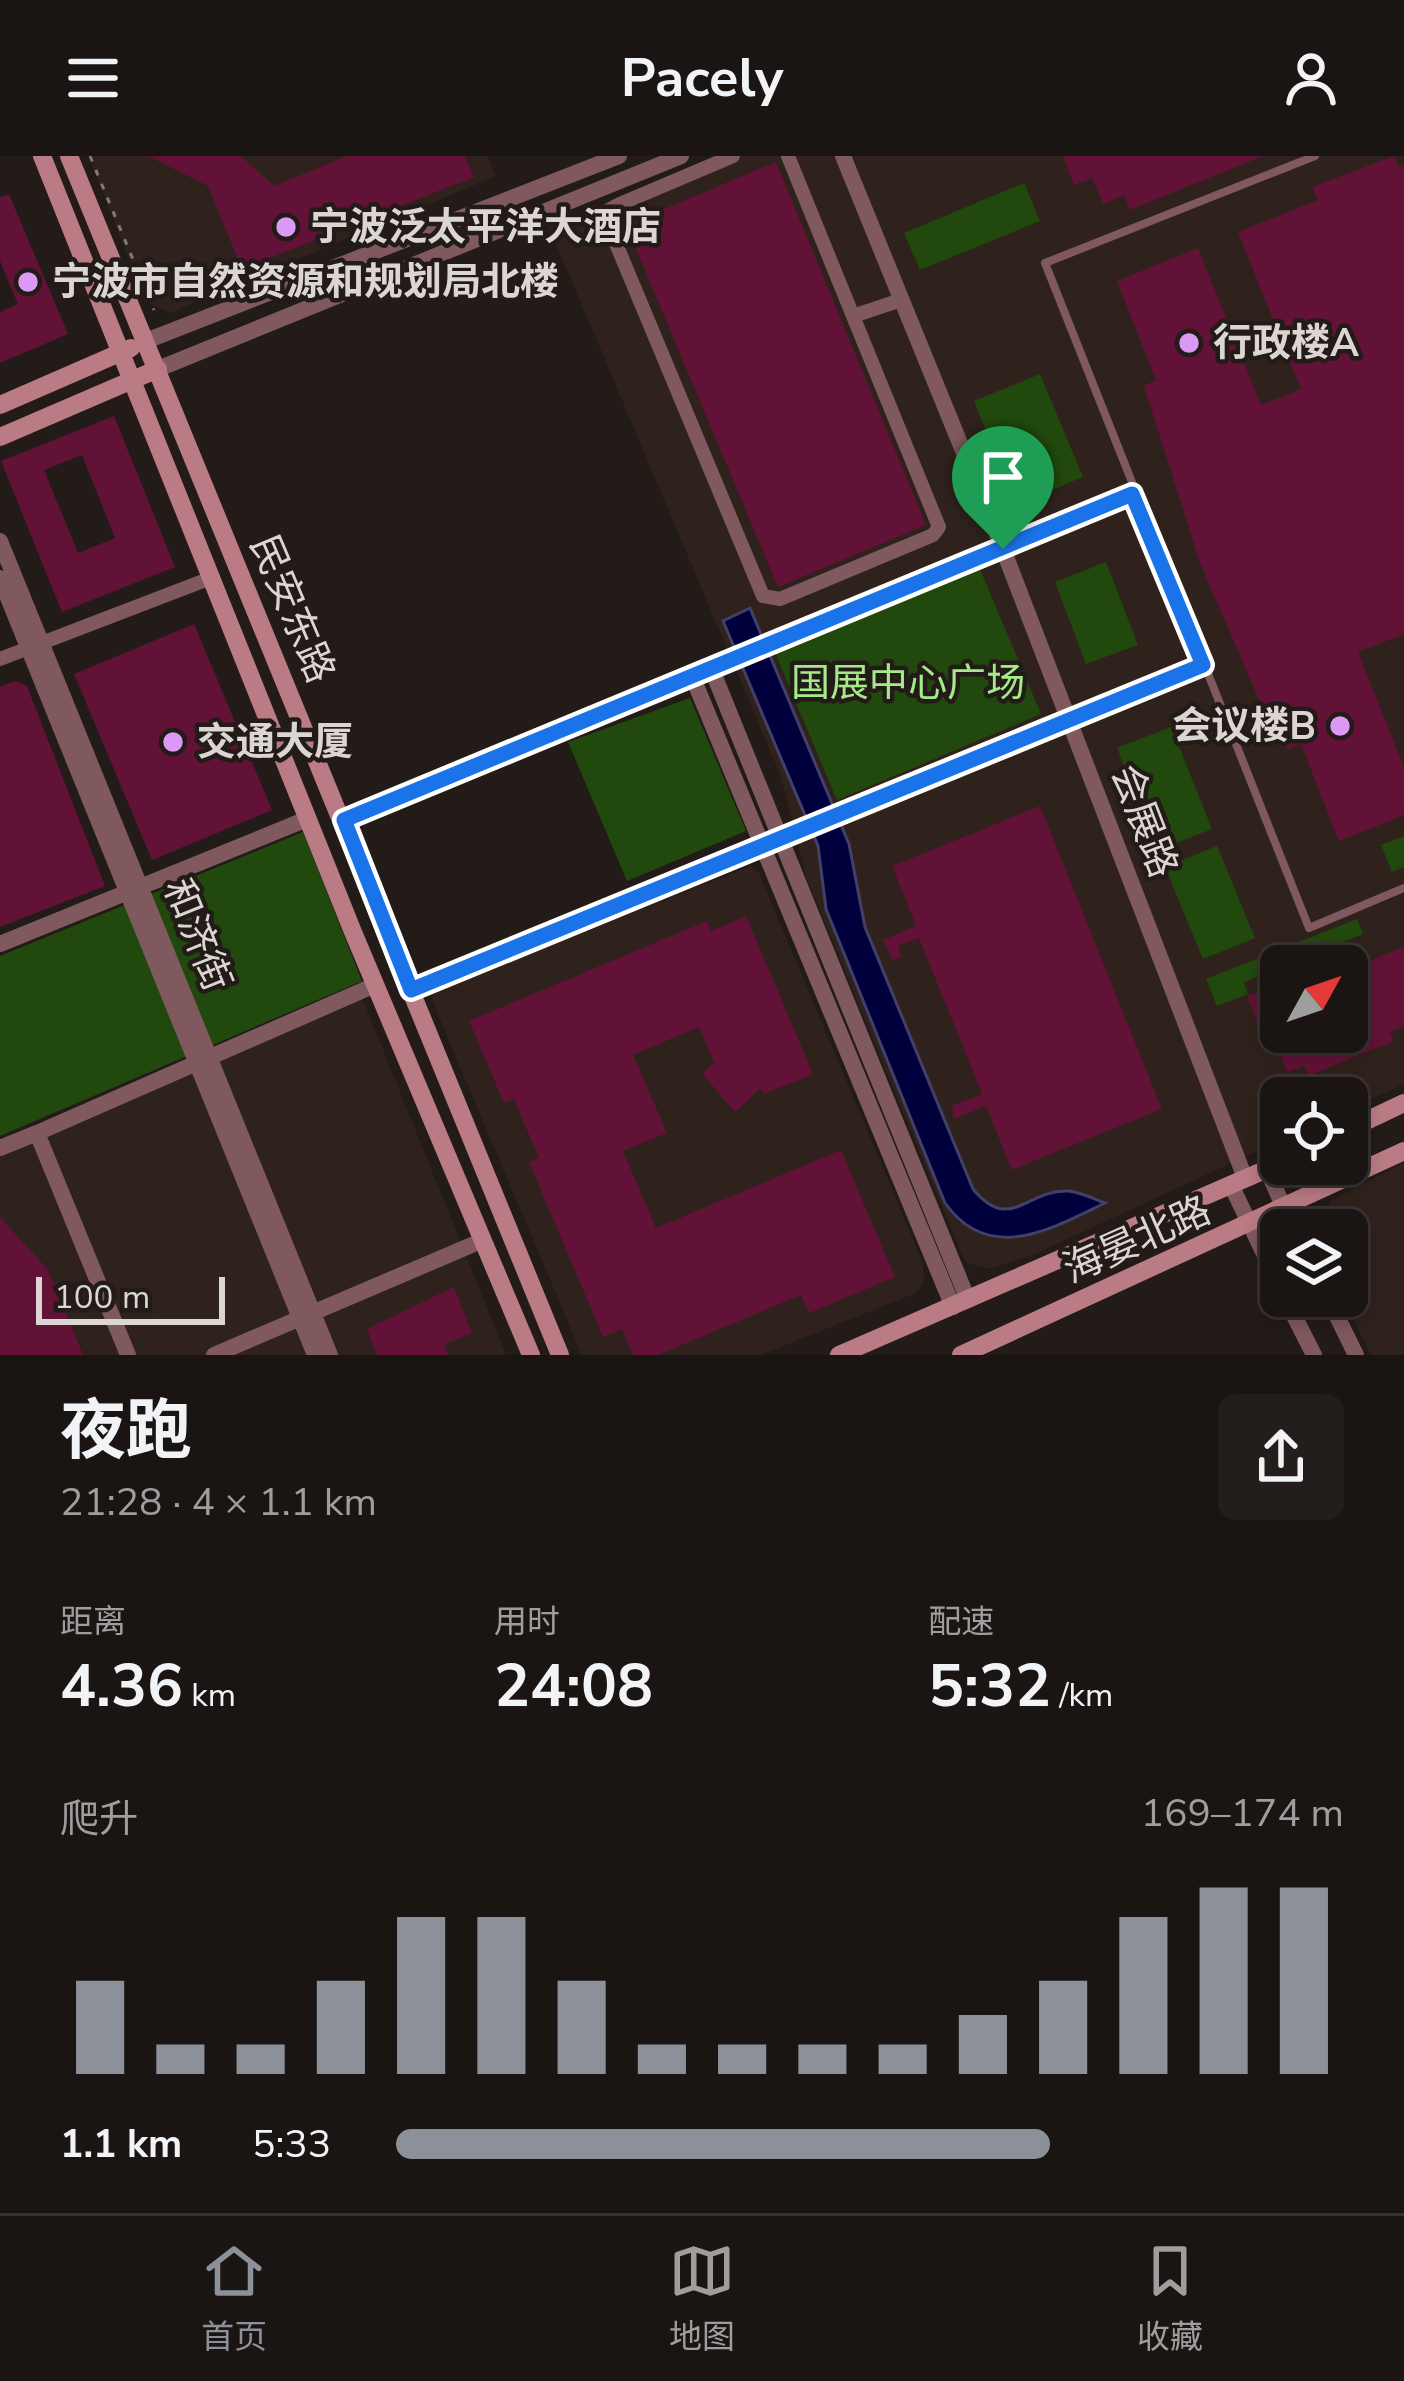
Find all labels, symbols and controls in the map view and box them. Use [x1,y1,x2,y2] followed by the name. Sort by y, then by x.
[621,41,783,115] text: Pacely
[60,45,126,111] icon: menu
[1278,45,1344,111] icon: person
[310,201,661,254] place label: 宁波泛太平洋大酒店
[273,214,299,240] marker: 宁波泛太平洋大酒店
[52,256,559,309] place label: 宁波市自然资源和规划局北楼
[15,269,41,295] marker: 宁波市自然资源和规划局北楼
[1213,317,1360,370] place label: 行政楼A
[1176,330,1202,356] marker: 行政楼A
[952,426,1054,549] pin
[970,444,1036,510] icon: arrive
[237,527,347,691] street label: 民安东路
[791,657,1025,710] park label: 国展中心广场
[1172,700,1316,753] place label: 会议楼B
[1327,713,1353,739] marker: 会议楼B
[197,716,353,769] place label: 交通大厦
[160,729,186,755] marker: 交通大厦
[1098,757,1190,885] street label: 会展路
[151,871,243,999] street label: 和济街
[1260,945,1368,1053] north arrow
[1260,945,1368,1317] map controls
[1260,1077,1368,1185] button: locate
[1055,1184,1219,1296] street label: 海晏北路
[1260,1209,1368,1317] button: layers
[36,1271,225,1324] scale bar
[54,1275,150,1320] text: 100 m
[60,1386,192,1476] text: 夜跑
[1218,1394,1344,1520] button: share
[60,1476,377,1529] text: 21:28 · 4 × 1.1 km
[60,1600,126,1645] text: 距离
[494,1600,560,1645] text: 用时
[928,1600,994,1645] text: 配速
[60,1645,183,1727] text: 4.36
[494,1645,653,1727] text: 24:08
[928,1645,1051,1727] text: 5:32
[183,1673,236,1718] text: km
[1051,1673,1113,1718] text: /km
[1141,1787,1344,1840] text: 169–174 m
[60,1793,138,1846] text: 爬升
[60,2118,182,2171] text: 1.1 km
[252,2118,331,2171] text: 5:33
[201,2238,267,2360] tab: 首页
[669,2238,735,2360] tab: 地图
[1137,2238,1203,2360] tab: 收藏

